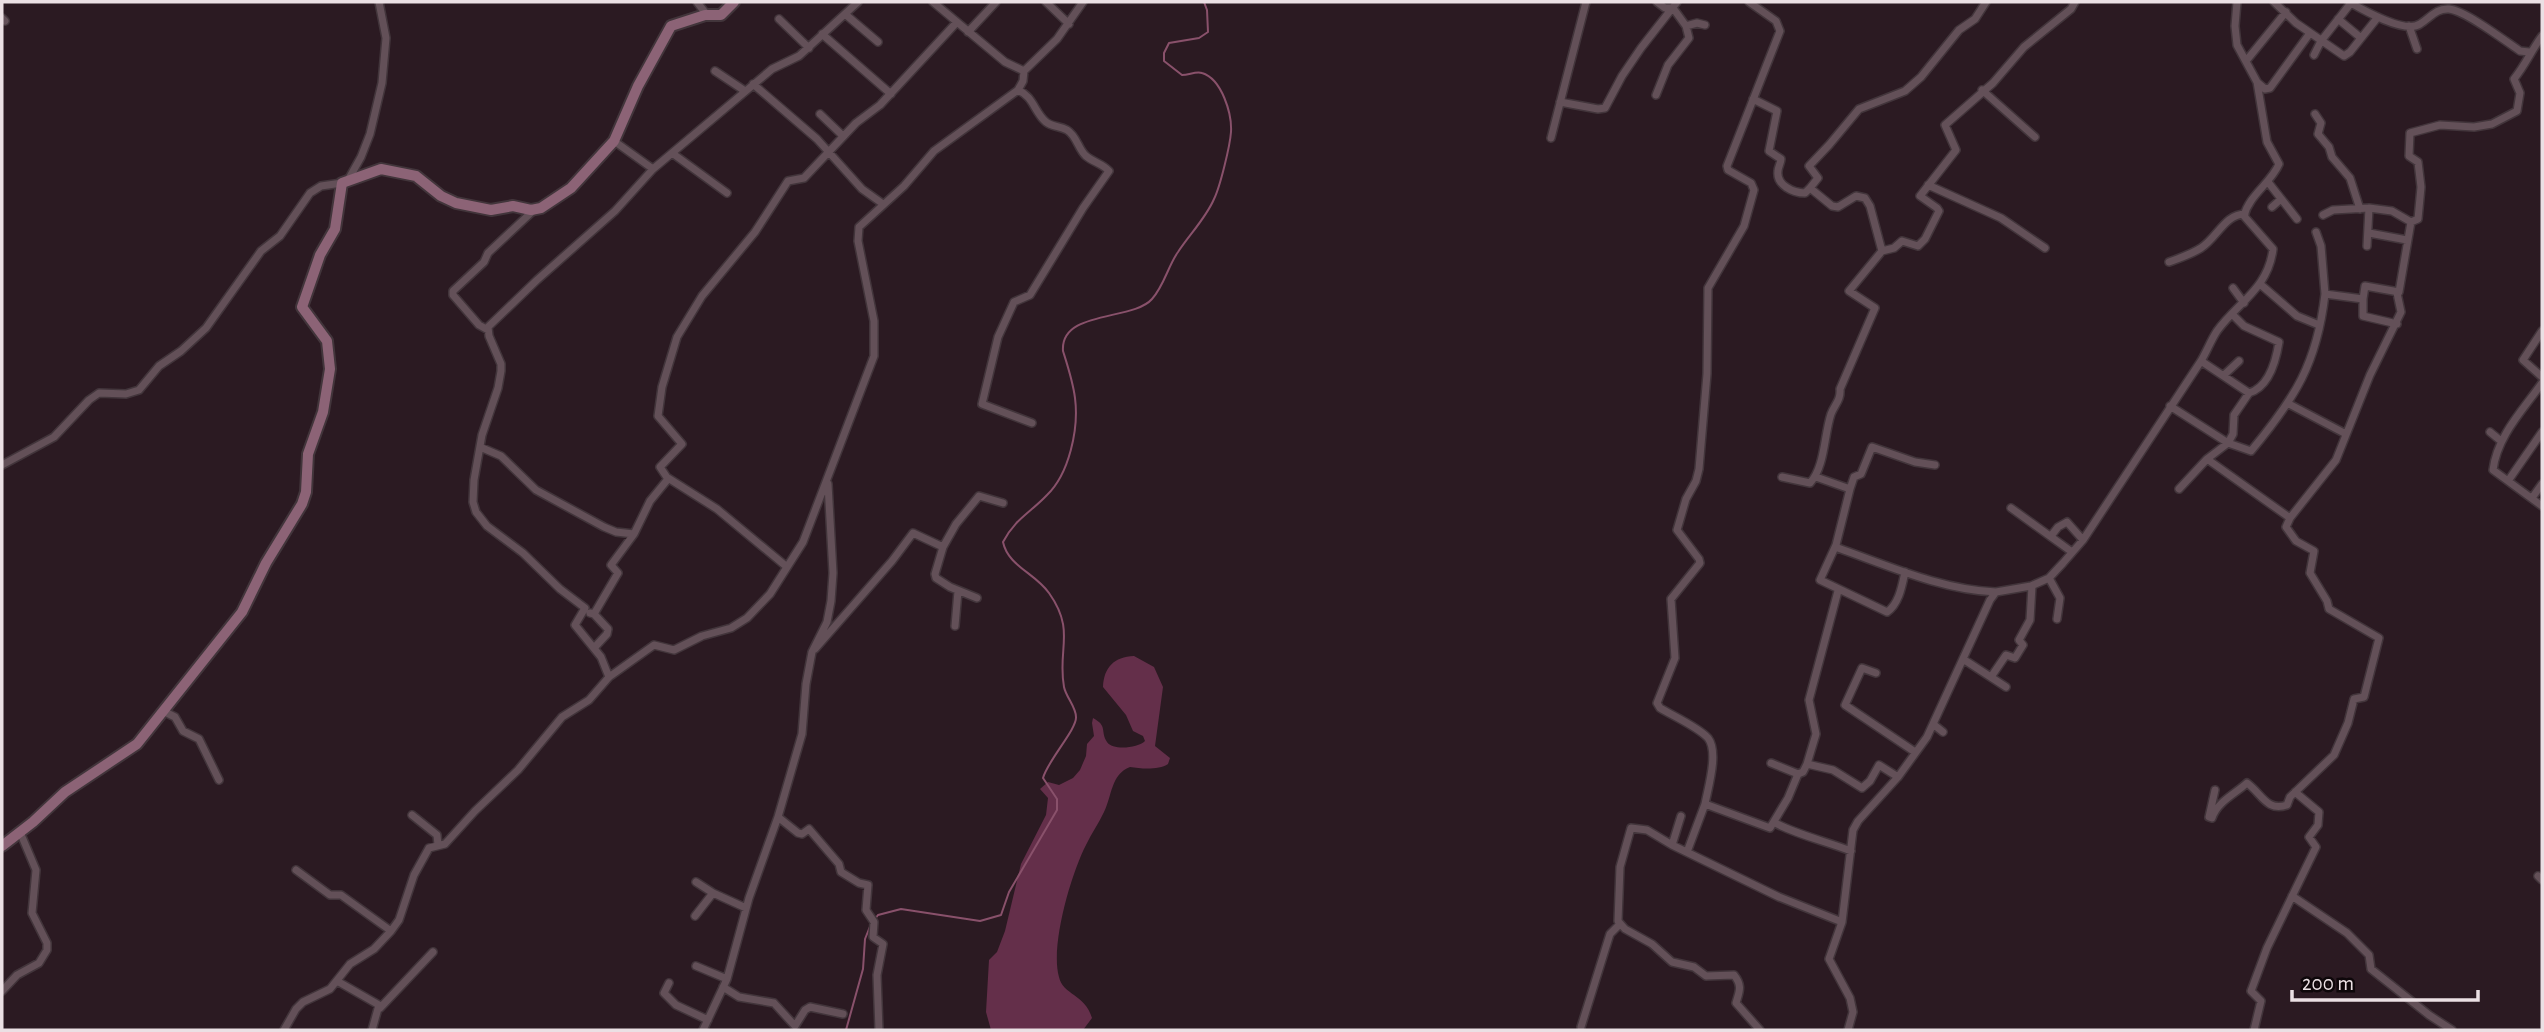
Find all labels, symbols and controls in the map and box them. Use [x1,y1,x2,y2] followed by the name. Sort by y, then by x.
[2292,958,2478,1002] scale bar
[2302,973,2354,994] text: 200 m

